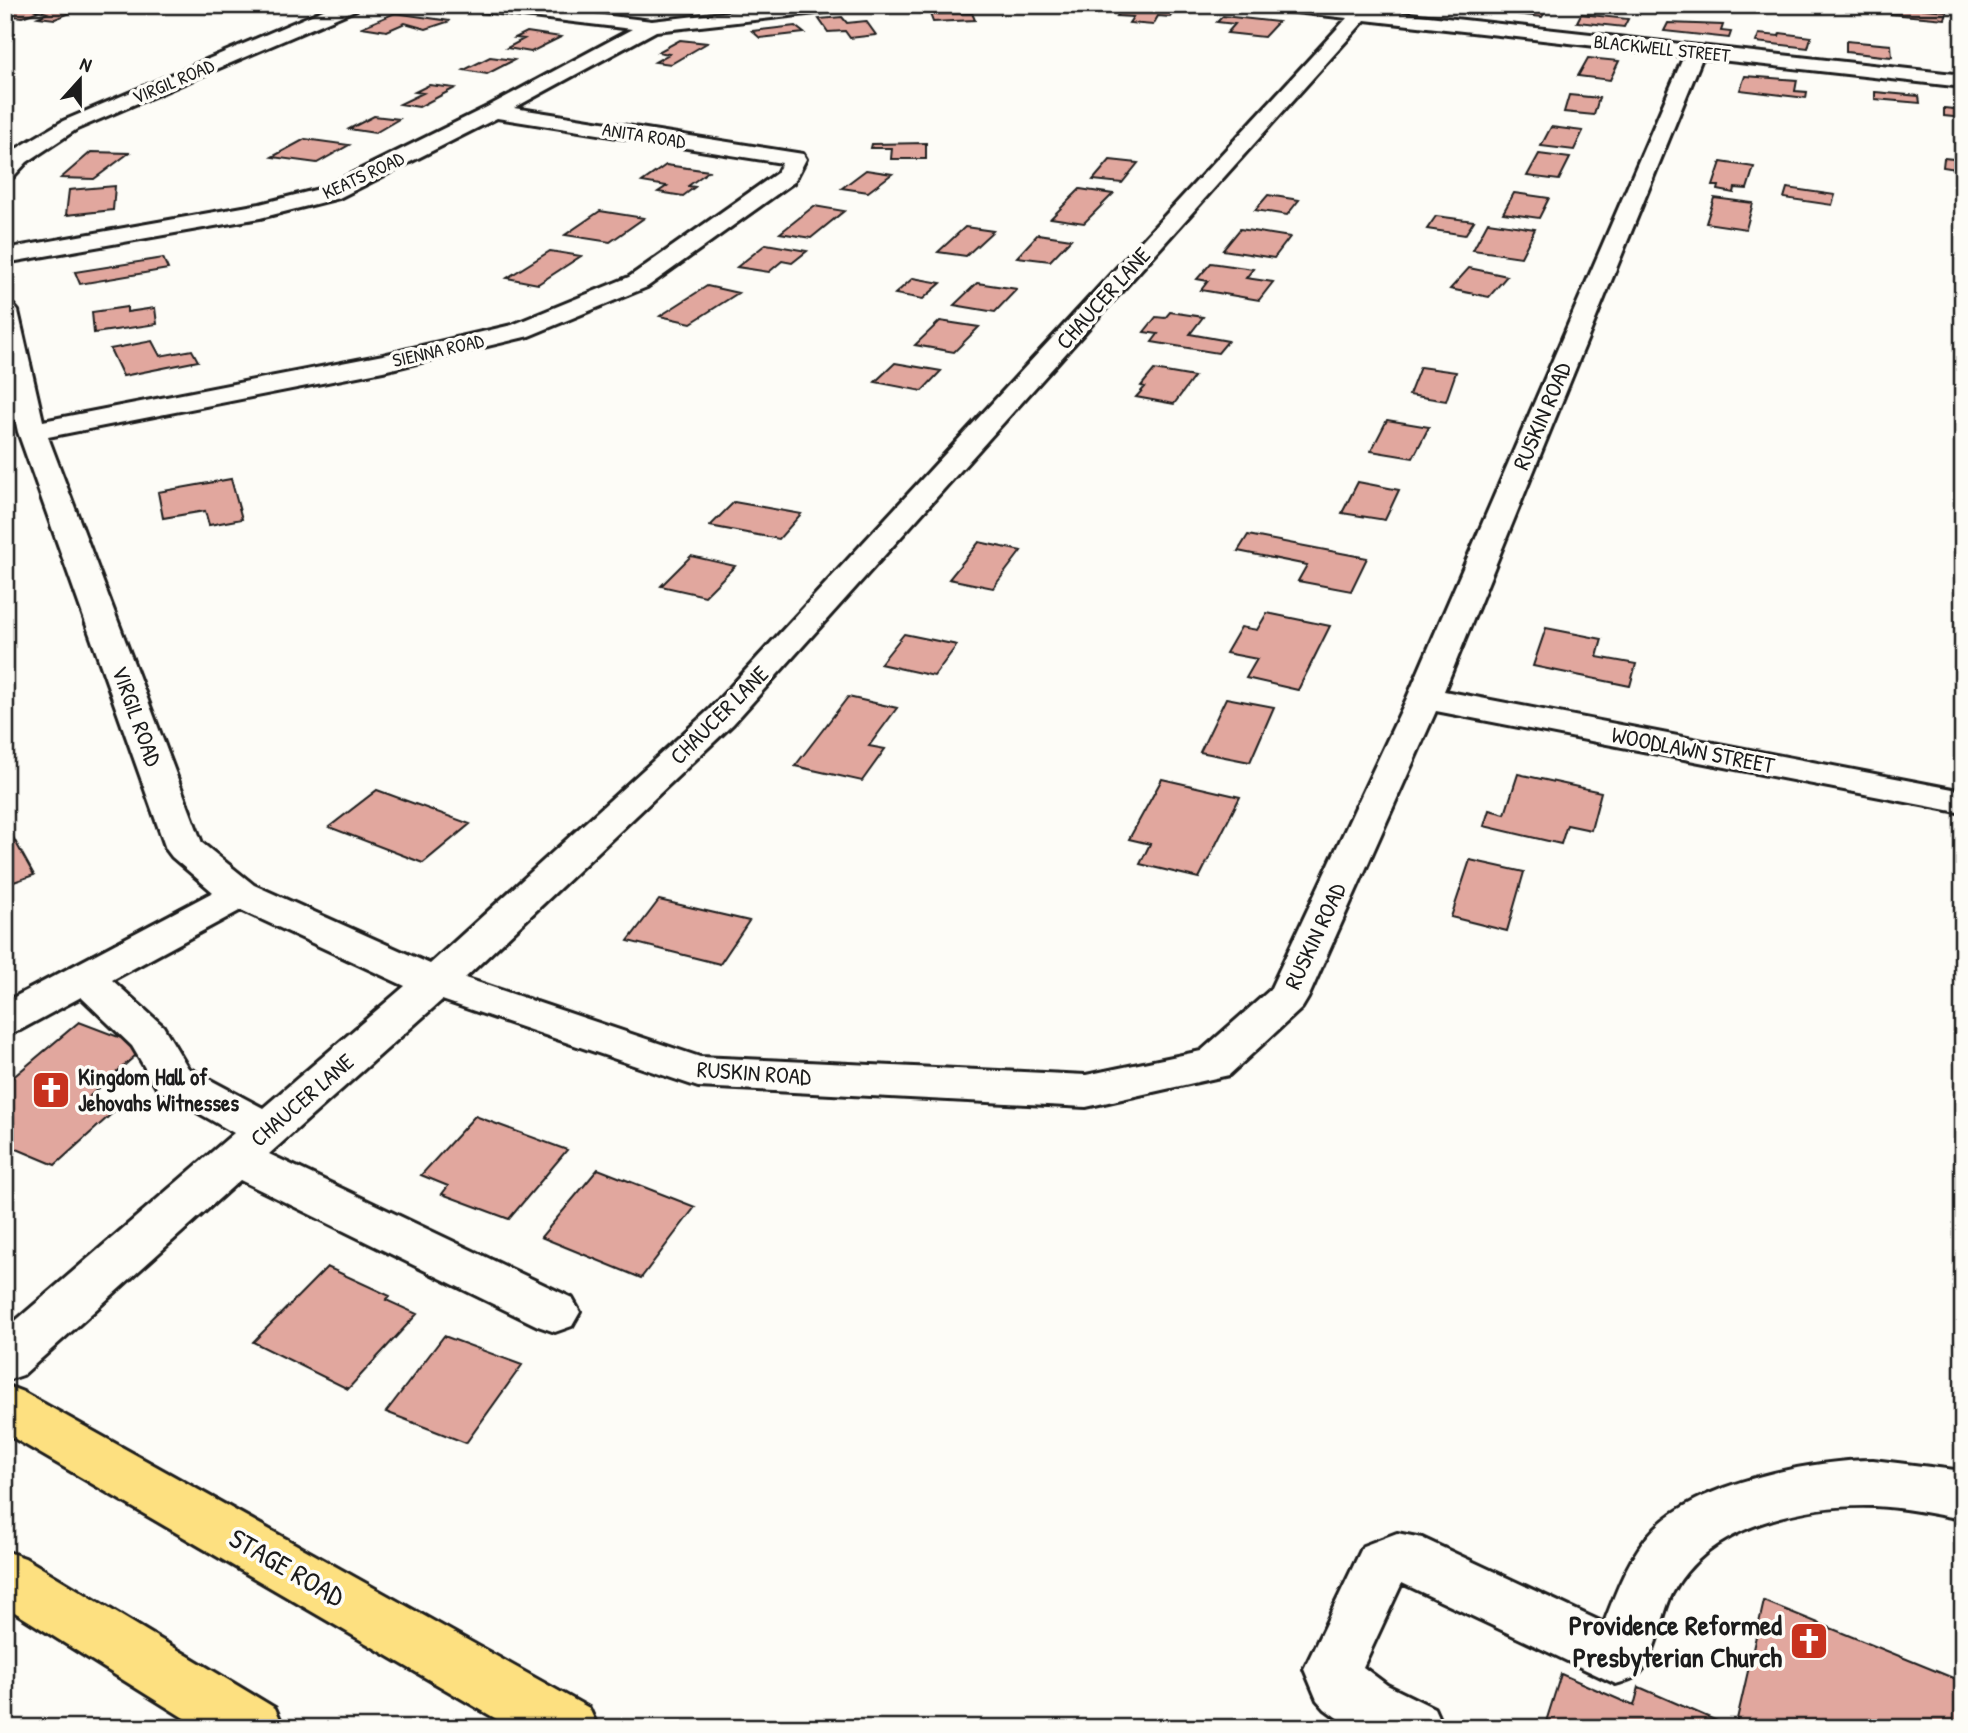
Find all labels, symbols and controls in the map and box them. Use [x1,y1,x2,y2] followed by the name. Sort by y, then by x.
[1593,28,1733,68] street label: BLACKWELL STREET
[46,46,116,116] north arrow
[77,50,95,78] text: N
[128,52,218,110] street label: VIRGIL ROAD
[601,116,687,154] street label: ANITA ROAD
[318,145,408,205] street label: KEATS ROAD
[1048,240,1157,356] street label: CHAUCER LANE
[390,327,486,373] street label: SIENNA ROAD
[1505,357,1578,474] street label: RUSKIN ROAD
[662,658,775,771] street label: CHAUCER LANE
[105,661,170,770] street label: VIRGIL ROAD
[1609,719,1777,781] street label: WOODLAWN STREET
[1276,878,1353,994] street label: RUSKIN ROAD
[243,1046,360,1153] street label: CHAUCER LANE
[696,1053,812,1092] street label: RUSKIN ROAD
[78,1061,239,1118] place label: Kingdom Hall of Jehovahs Witnesses
[30,1069,72,1111] church icon: Kingdom Hall of Jehovahs Witnesses
[222,1519,352,1616] street label: STAGE ROAD
[1569,1606,1782,1677] place label: Providence Reformed Presbyterian Church
[1788,1620,1830,1662] church icon: Providence Reformed Presbyterian Church

